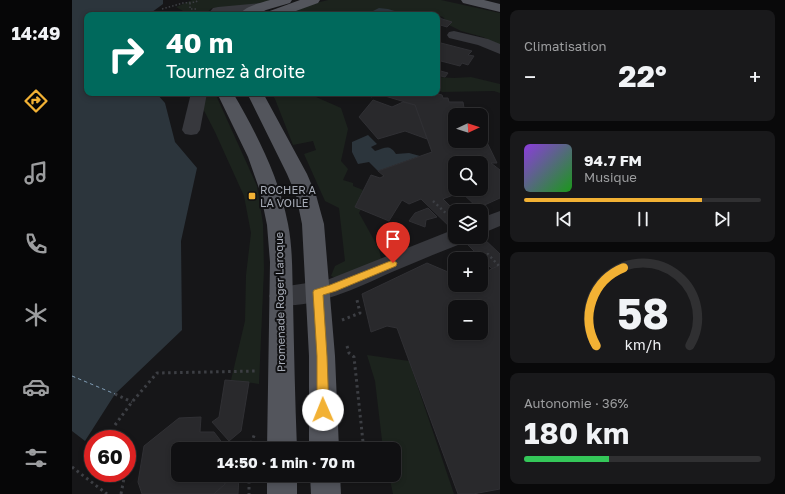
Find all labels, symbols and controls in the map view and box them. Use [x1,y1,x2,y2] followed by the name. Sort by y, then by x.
[12,22,60,44] text: 14:49
[166,26,233,59] text: 40 m
[100,28,152,80] icon: right
[524,38,606,54] text: Climatisation
[618,58,667,94] text: 22°
[166,60,305,82] text: Tournez à droite
[524,63,536,90] text: −
[749,63,761,90] text: +
[22,87,50,115] icon: directions
[448,108,488,148] north arrow
[448,108,488,340] map controls
[584,151,642,169] text: 94.7 FM
[448,156,488,196] button: search
[22,159,50,187] icon: music
[584,169,637,185] text: Musique
[260,183,316,209] place label: ROCHER A LA VOILE
[247,191,257,201] marker: ROCHER A LA VOILE
[448,204,488,244] button: layers
[553,208,575,230] icon: previous
[632,208,654,230] icon: pause
[711,208,733,230] icon: next
[376,222,410,263] pin
[382,228,404,250] icon: arrive
[22,230,50,258] icon: phone
[272,232,287,372] street label: Promenade Roger Laroque
[448,252,488,292] button: +
[617,287,669,337] text: 58
[448,300,488,340] button: −
[22,301,50,329] icon: climate
[624,335,661,352] text: km/h
[22,373,50,401] icon: car
[302,389,344,431] position arrow
[524,395,628,411] text: Autonomie · 36%
[524,415,629,451] text: 180 km
[84,430,136,482] speed limit sign: 60
[22,444,50,472] icon: filters
[217,453,355,471] text: 14:50 · 1 min · 70 m

